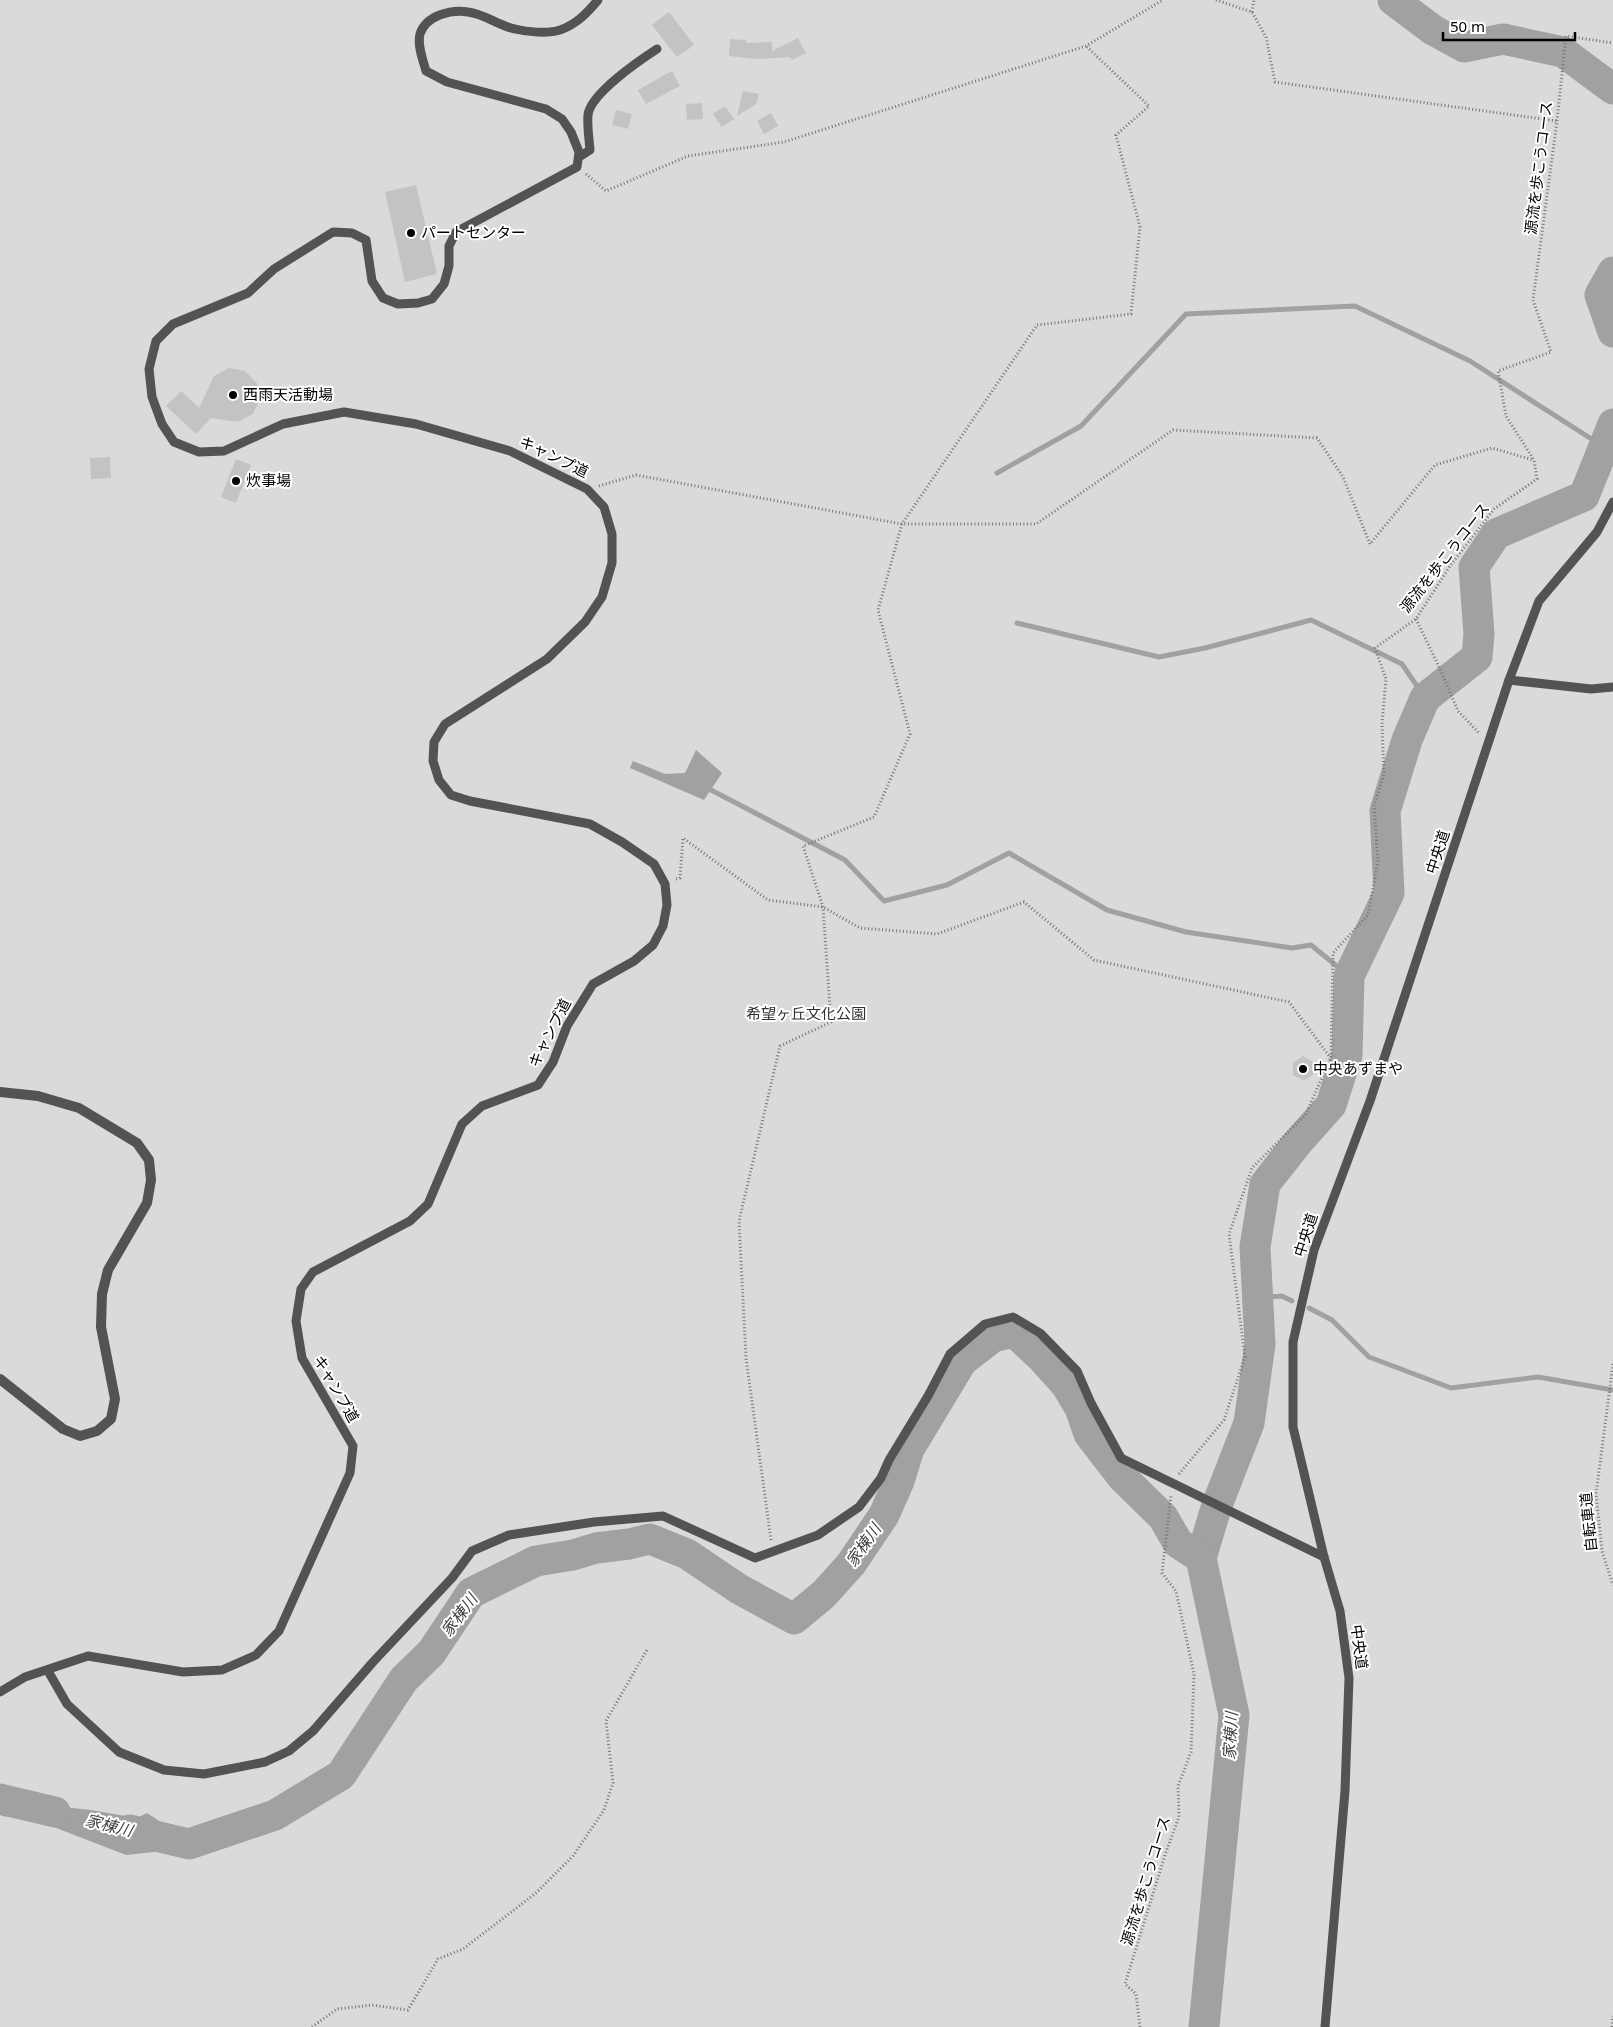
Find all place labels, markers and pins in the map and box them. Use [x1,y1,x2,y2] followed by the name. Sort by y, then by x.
[421,222,526,242] place label: パートセンター
[405,227,417,239] marker: パートセンター
[243,384,333,404] place label: 西雨天活動場
[227,389,239,401] marker: 西雨天活動場
[246,470,291,490] place label: 炊事場
[230,475,242,487] marker: 炊事場
[1313,1058,1403,1078] place label: 中央あずまや
[1297,1063,1309,1075] marker: 中央あずまや

